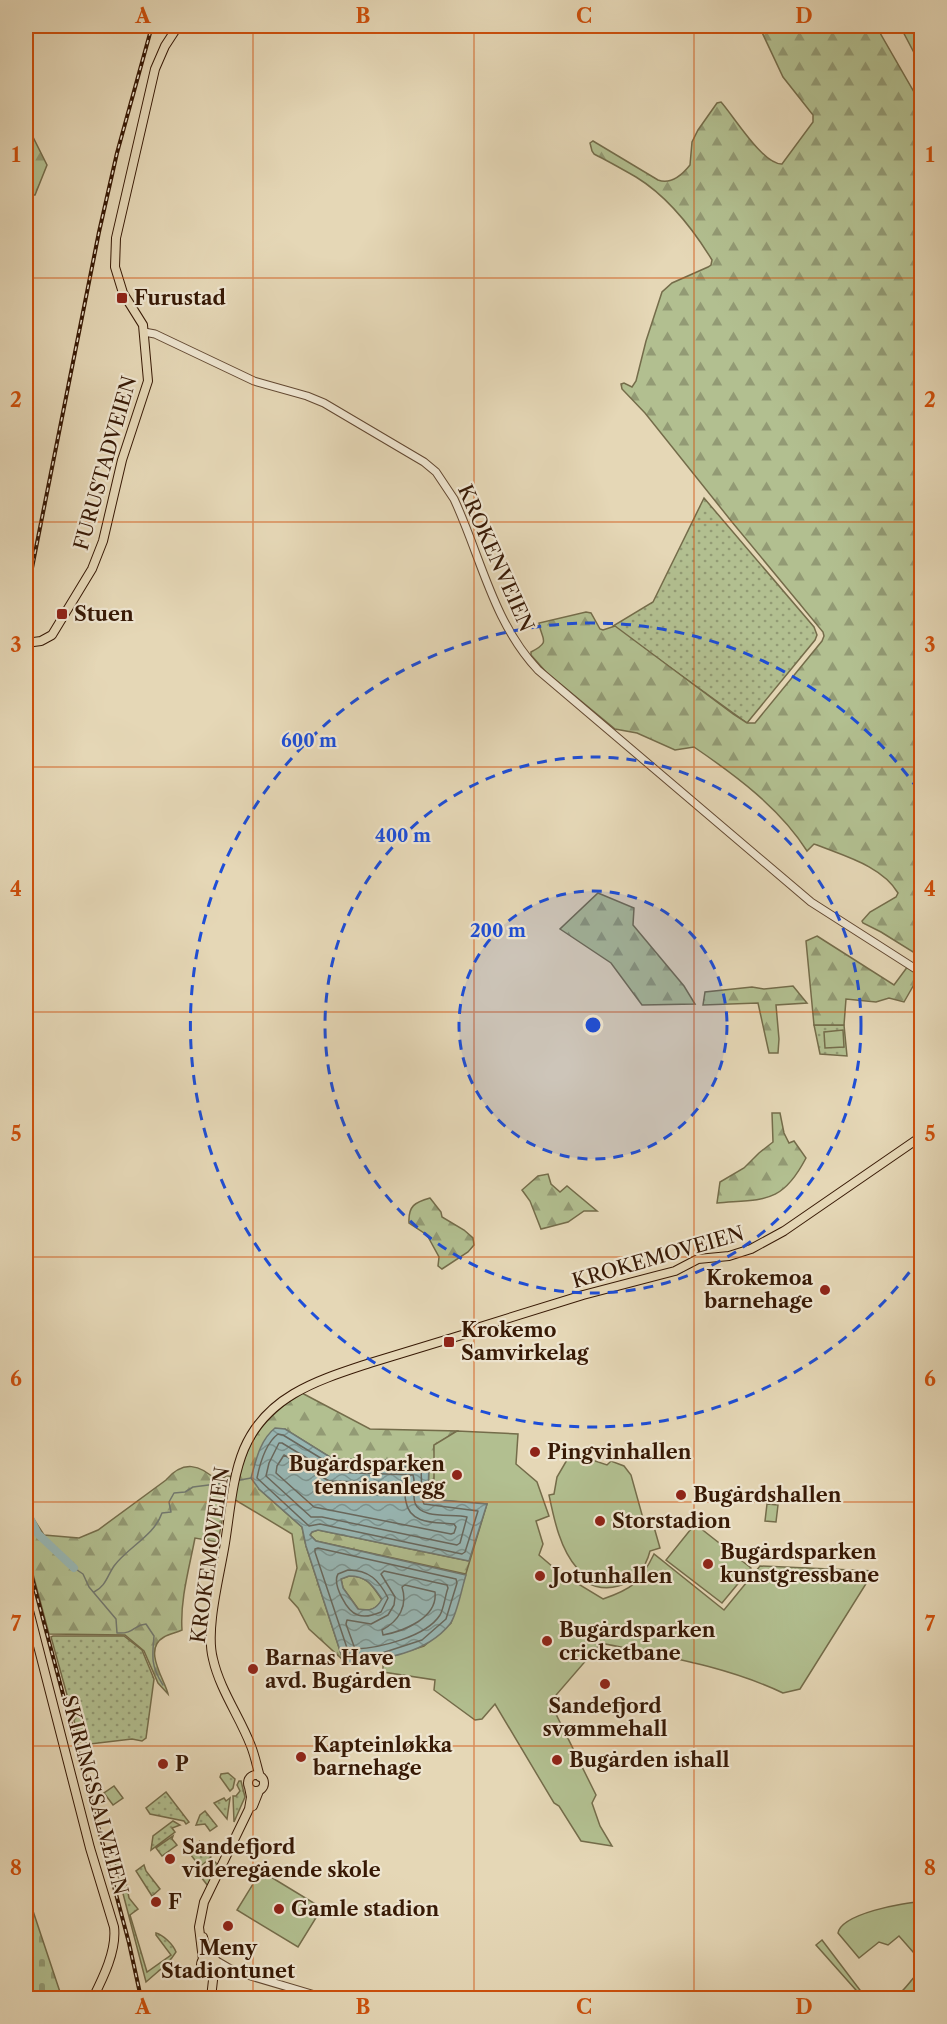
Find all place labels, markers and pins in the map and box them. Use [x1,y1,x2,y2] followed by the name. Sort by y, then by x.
[134,286,227,310] place label: Furustad
[115,291,129,305] marker: Furustad
[74,602,134,626] place label: Stuen
[55,607,69,621] marker: Stuen
[583,1015,603,1035] centre of rings
[703,1266,813,1313] place label: Krokemoa barnehage
[818,1283,832,1297] marker: Krokemoa barnehage
[461,1318,589,1365] place label: Krokemo Samvirkelag
[442,1335,456,1349] marker: Krokemo Samvirkelag
[547,1440,692,1464] place label: Pingvinhallen
[528,1445,542,1459] marker: Pingvinhallen
[289,1452,445,1499] place label: Bugårdsparken tennisanlegg
[450,1468,464,1482] marker: Bugårdsparken tennisanlegg
[693,1483,842,1507] place label: Bugårdshallen
[674,1488,688,1502] marker: Bugårdshallen
[612,1509,731,1533] place label: Storstadion
[593,1514,607,1528] marker: Storstadion
[720,1540,879,1587] place label: Bugårdsparken kunstgressbane
[701,1557,715,1571] marker: Bugårdsparken kunstgressbane
[548,1564,673,1588] place label: Jotunhallen
[533,1569,547,1583] marker: Jotunhallen
[559,1618,716,1665] place label: Bugårdsparken cricketbane
[540,1634,554,1648] marker: Bugårdsparken cricketbane
[265,1646,412,1693] place label: Barnas Have avd. Bugården
[246,1662,260,1676] marker: Barnas Have avd. Bugården
[598,1677,612,1691] marker: Sandefjord svømmehall
[542,1694,668,1741] place label: Sandefjord svømmehall
[312,1733,453,1780] place label: Kapteinløkka barnehage
[569,1748,730,1772] place label: Bugården ishall
[294,1750,308,1764] marker: Kapteinløkka barnehage
[175,1752,189,1776] place label: P
[550,1753,564,1767] marker: Bugården ishall
[156,1757,170,1771] marker: P
[181,1835,381,1882] place label: Sandefjord videregående skole
[163,1852,177,1866] marker: Sandefjord videregående skole
[168,1890,182,1914] place label: F
[149,1895,163,1909] marker: F
[291,1897,439,1921] place label: Gamle stadion
[272,1902,286,1916] marker: Gamle stadion
[221,1919,235,1933] marker: Meny Stadiontunet
[161,1936,295,1983] place label: Meny Stadiontunet

